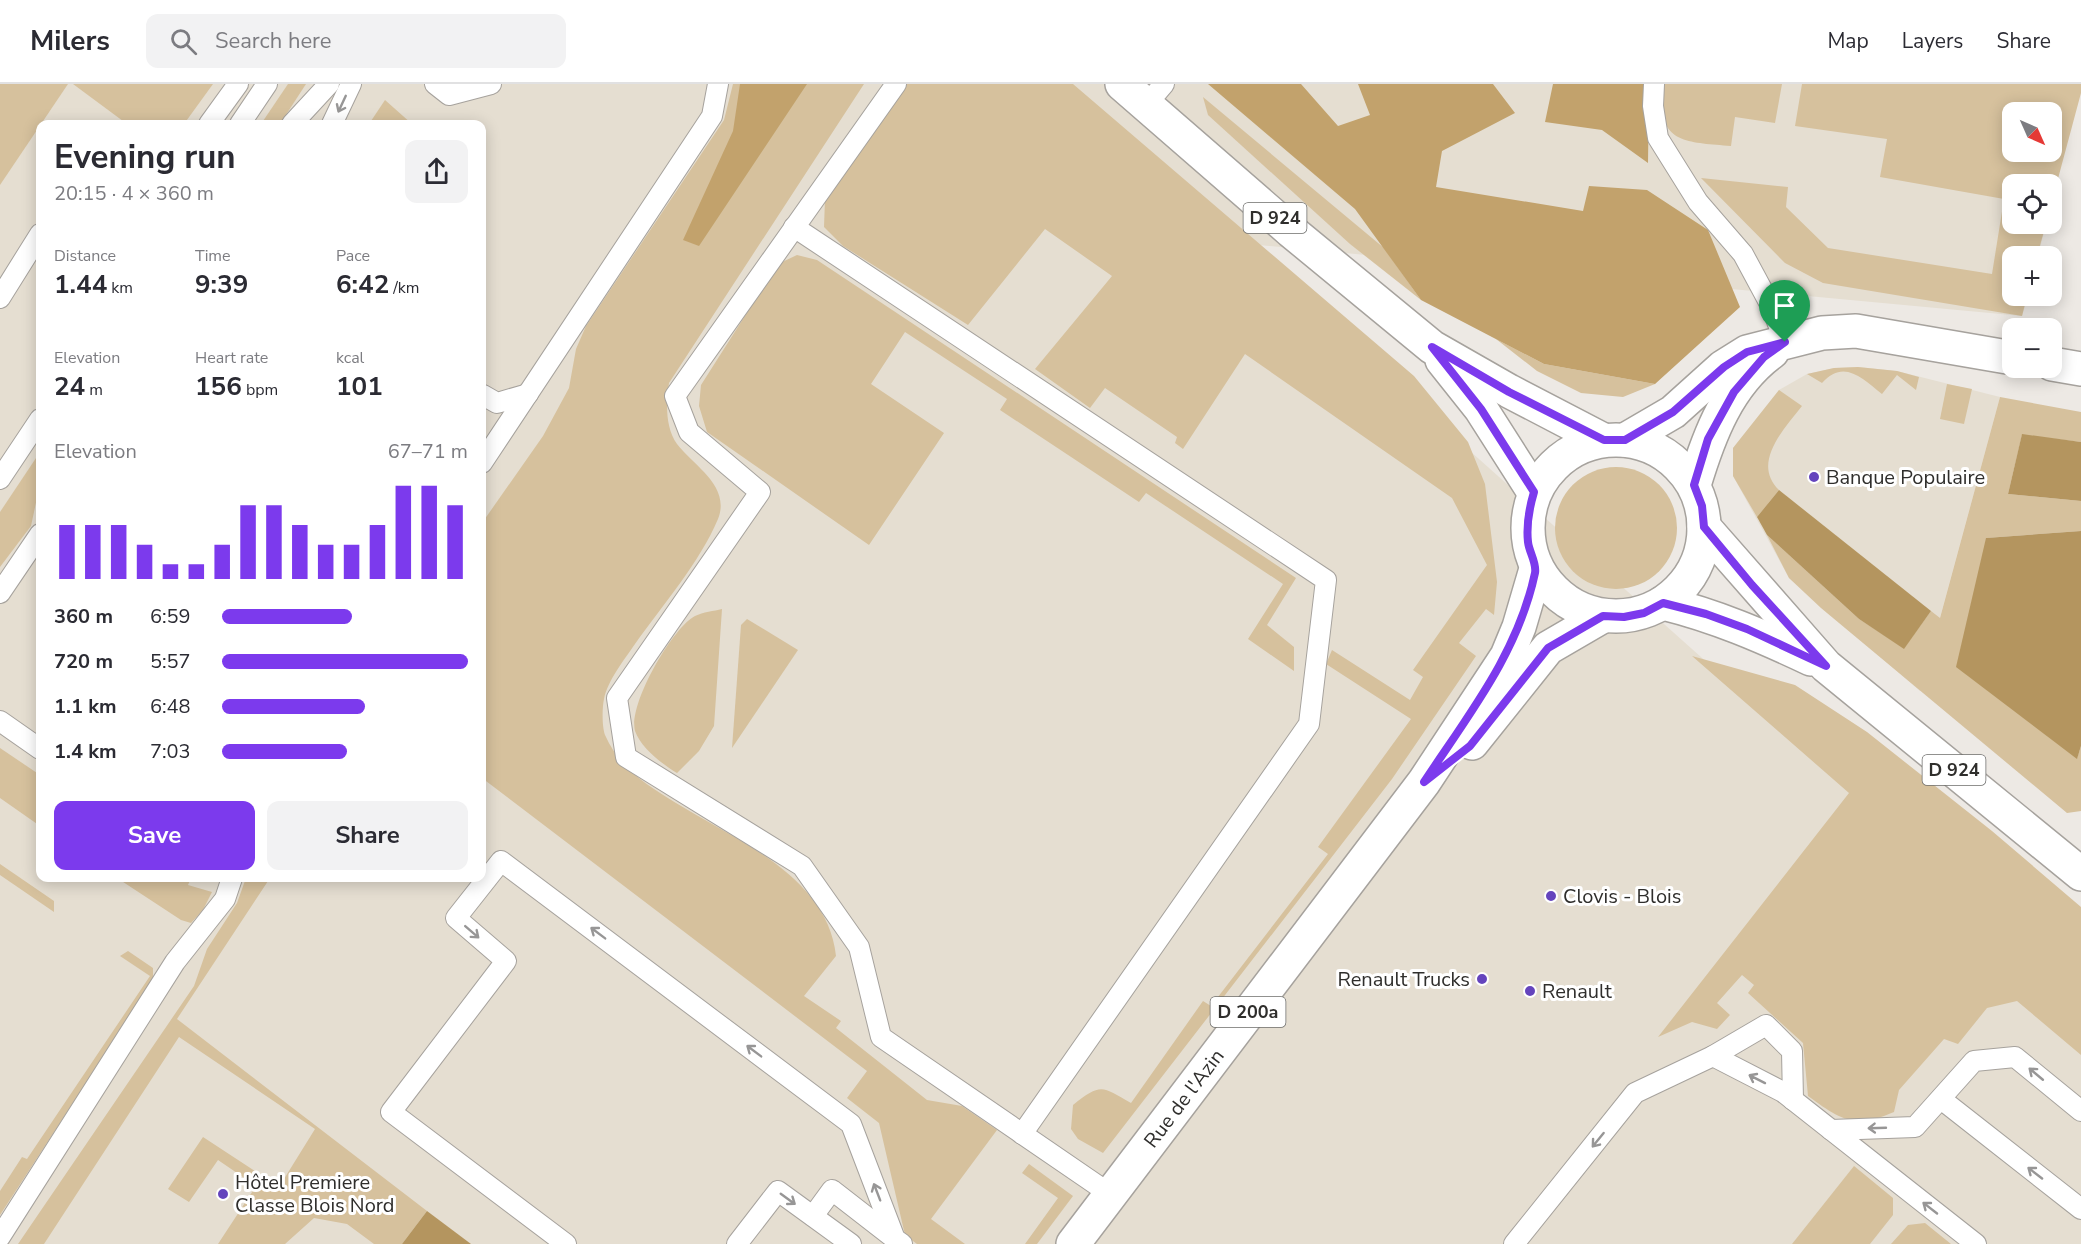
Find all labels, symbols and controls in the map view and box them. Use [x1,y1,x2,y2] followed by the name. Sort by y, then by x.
[146,14,566,68] search box
[30,22,110,60] text: Milers
[167,25,200,58] icon: search
[215,26,332,56] text: Search here
[1827,27,1869,55] text: Map
[1902,27,1963,55] text: Layers
[1996,27,2051,55] text: Share
[335,95,347,113] one-way arrow
[2002,102,2062,162] north arrow
[2002,102,2062,378] map controls
[54,135,236,180] text: Evening run
[405,140,468,203] button: share
[2002,174,2062,234] button: locate
[54,180,214,207] text: 20:15 · 4 × 360 m
[1244,203,1306,233] road number: D 924
[54,245,116,267] text: Distance
[195,245,231,267] text: Time
[336,245,370,267] text: Pace
[2002,246,2062,306] button: +
[54,267,107,302] text: 1.44
[195,267,248,302] text: 9:39
[336,267,389,302] text: 6:42
[107,277,133,299] text: km
[389,277,420,299] text: /km
[1759,280,1810,342] pin
[1768,289,1801,322] icon: arrive
[2002,318,2062,378] button: −
[54,347,120,369] text: Elevation
[195,347,268,369] text: Heart rate
[336,347,364,369] text: kcal
[54,369,85,404] text: 24
[195,369,242,404] text: 156
[336,369,383,404] text: 101
[85,379,103,401] text: m
[242,379,278,401] text: bpm
[54,438,137,465] text: Elevation
[388,438,468,465] text: 67–71 m
[1826,464,1985,491] place label: Banque Populaire
[1807,470,1821,484] marker: Banque Populaire
[54,603,113,630] text: 360 m
[150,603,191,630] text: 6:59
[54,648,113,675] text: 720 m
[150,648,191,675] text: 5:57
[54,693,117,720] text: 1.1 km
[150,693,191,720] text: 6:48
[54,738,117,765] text: 1.4 km
[150,738,191,765] text: 7:03
[1922,755,1986,785] road number: D 924
[54,801,255,870] button: Save
[267,801,468,870] button: Share
[1563,883,1681,910] place label: Clovis - Blois
[1544,889,1558,903] marker: Clovis - Blois
[464,926,480,939] one-way arrow
[590,927,606,940] one-way arrow
[1338,966,1470,993] place label: Renault Trucks
[1475,972,1489,986] marker: Renault Trucks
[1542,978,1613,1005] place label: Renault
[1523,984,1537,998] marker: Renault
[1210,997,1286,1027] road number: D 200a
[746,1044,762,1057] one-way arrow
[1138,1044,1230,1153] street label: Rue de l'Azin
[2028,1067,2044,1080] one-way arrow
[1748,1072,1766,1084] one-way arrow
[1867,1123,1887,1134] one-way arrow
[1592,1132,1605,1148] one-way arrow
[2027,1167,2043,1180] one-way arrow
[235,1169,394,1219] place label: Hôtel Premiere Classe Blois Nord
[871,1183,882,1202] one-way arrow
[216,1187,230,1201] marker: Hôtel Premiere Classe Blois Nord
[780,1192,796,1205] one-way arrow
[1922,1201,1938,1214] one-way arrow

